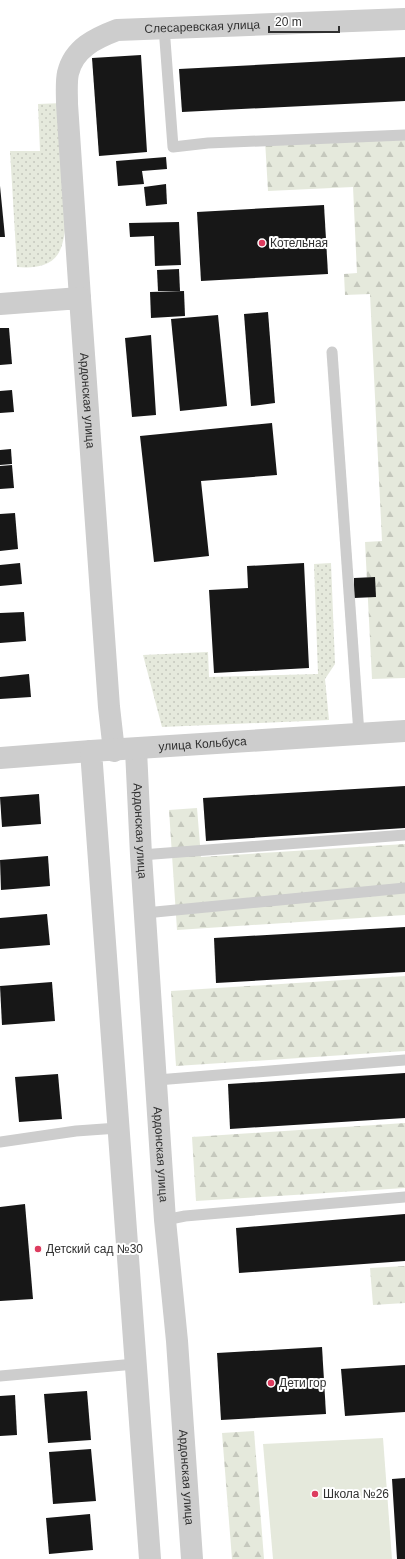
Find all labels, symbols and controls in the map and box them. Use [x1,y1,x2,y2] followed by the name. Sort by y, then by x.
[269,8,339,34] scale bar
[275,15,302,29] text: 20 m
[144,18,261,36] street label: Слесаревская улица
[270,236,328,250] place label: Котельная
[257,238,267,248] marker: Котельная
[77,352,98,449] street label: Ардонская улица
[158,734,247,754] street label: улица Кольбуса
[131,783,150,880] street label: Ардонская улица
[151,1106,171,1203] street label: Ардонская улица
[46,1242,143,1256] place label: Детский сад №30
[33,1244,43,1254] marker: Детский сад №30
[279,1376,327,1390] place label: Дети гор
[266,1378,276,1388] marker: Дети гор
[176,1429,197,1526] street label: Ардонская улица
[323,1487,389,1501] place label: Школа №26
[310,1489,320,1499] marker: Школа №26

